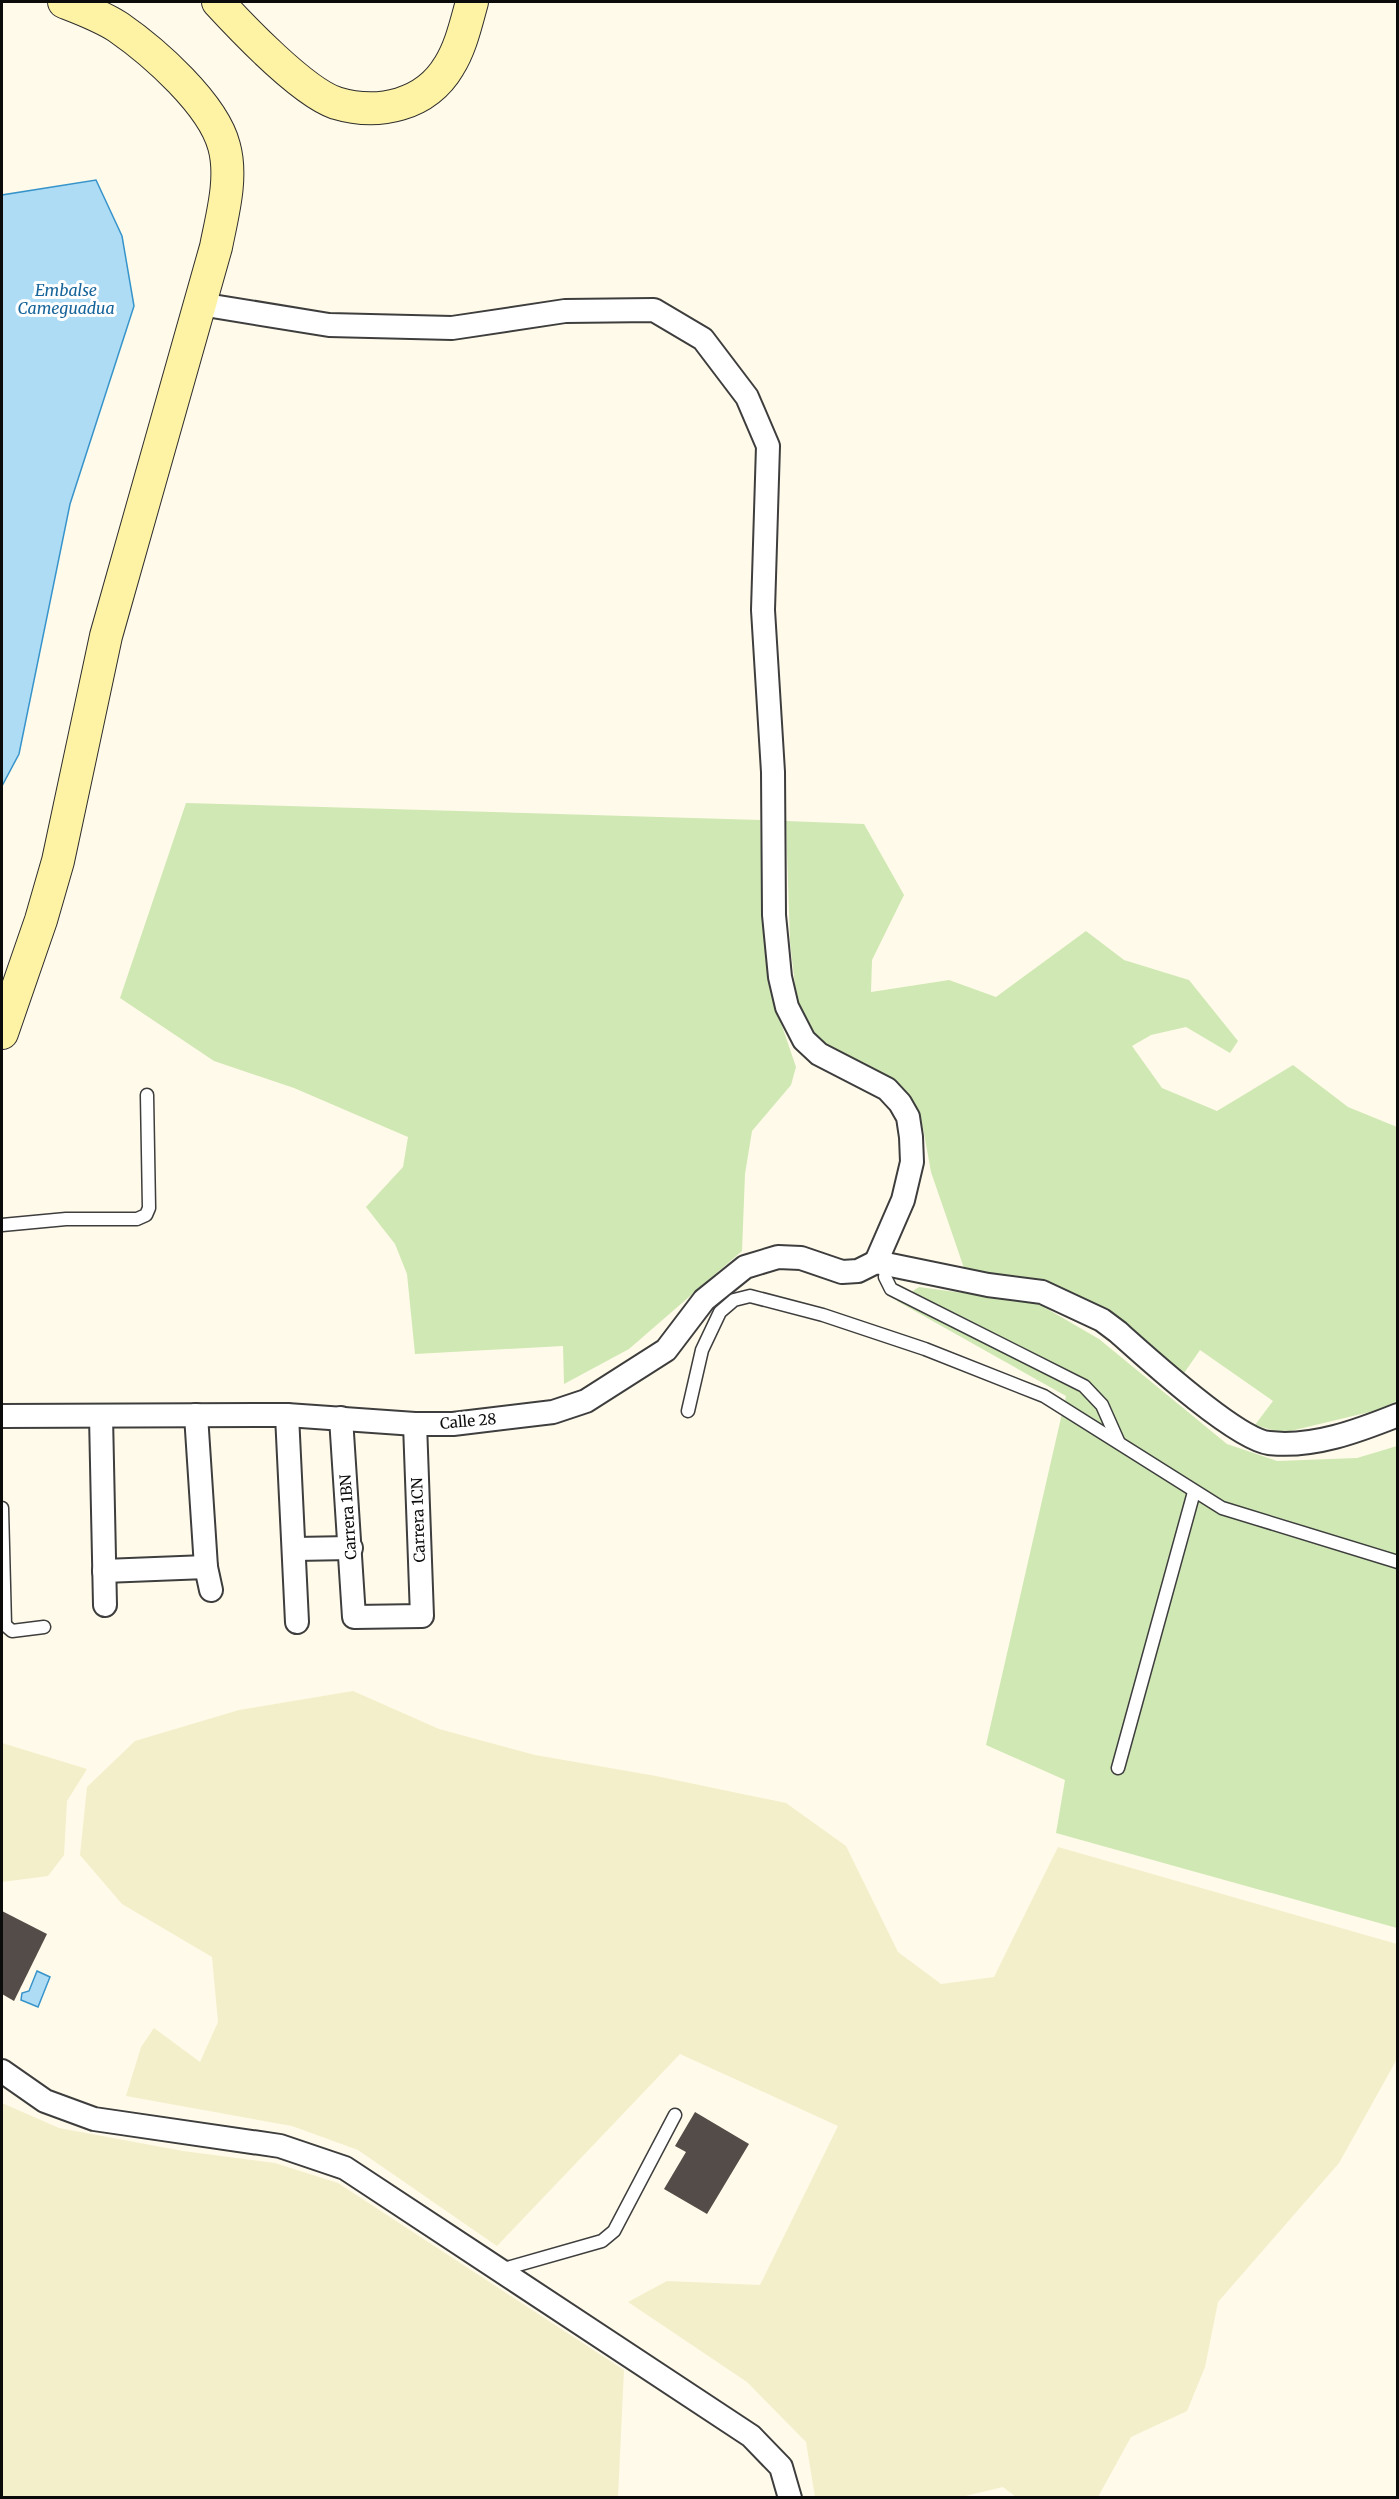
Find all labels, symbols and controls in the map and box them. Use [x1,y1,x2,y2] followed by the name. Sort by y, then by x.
[17,280,115,318] water label: Embalse Cameguadua
[439,1409,497,1433] street label: Calle 28
[336,1473,360,1560] street label: Carrera 1BN
[407,1477,429,1563] street label: Carrera 1CN

